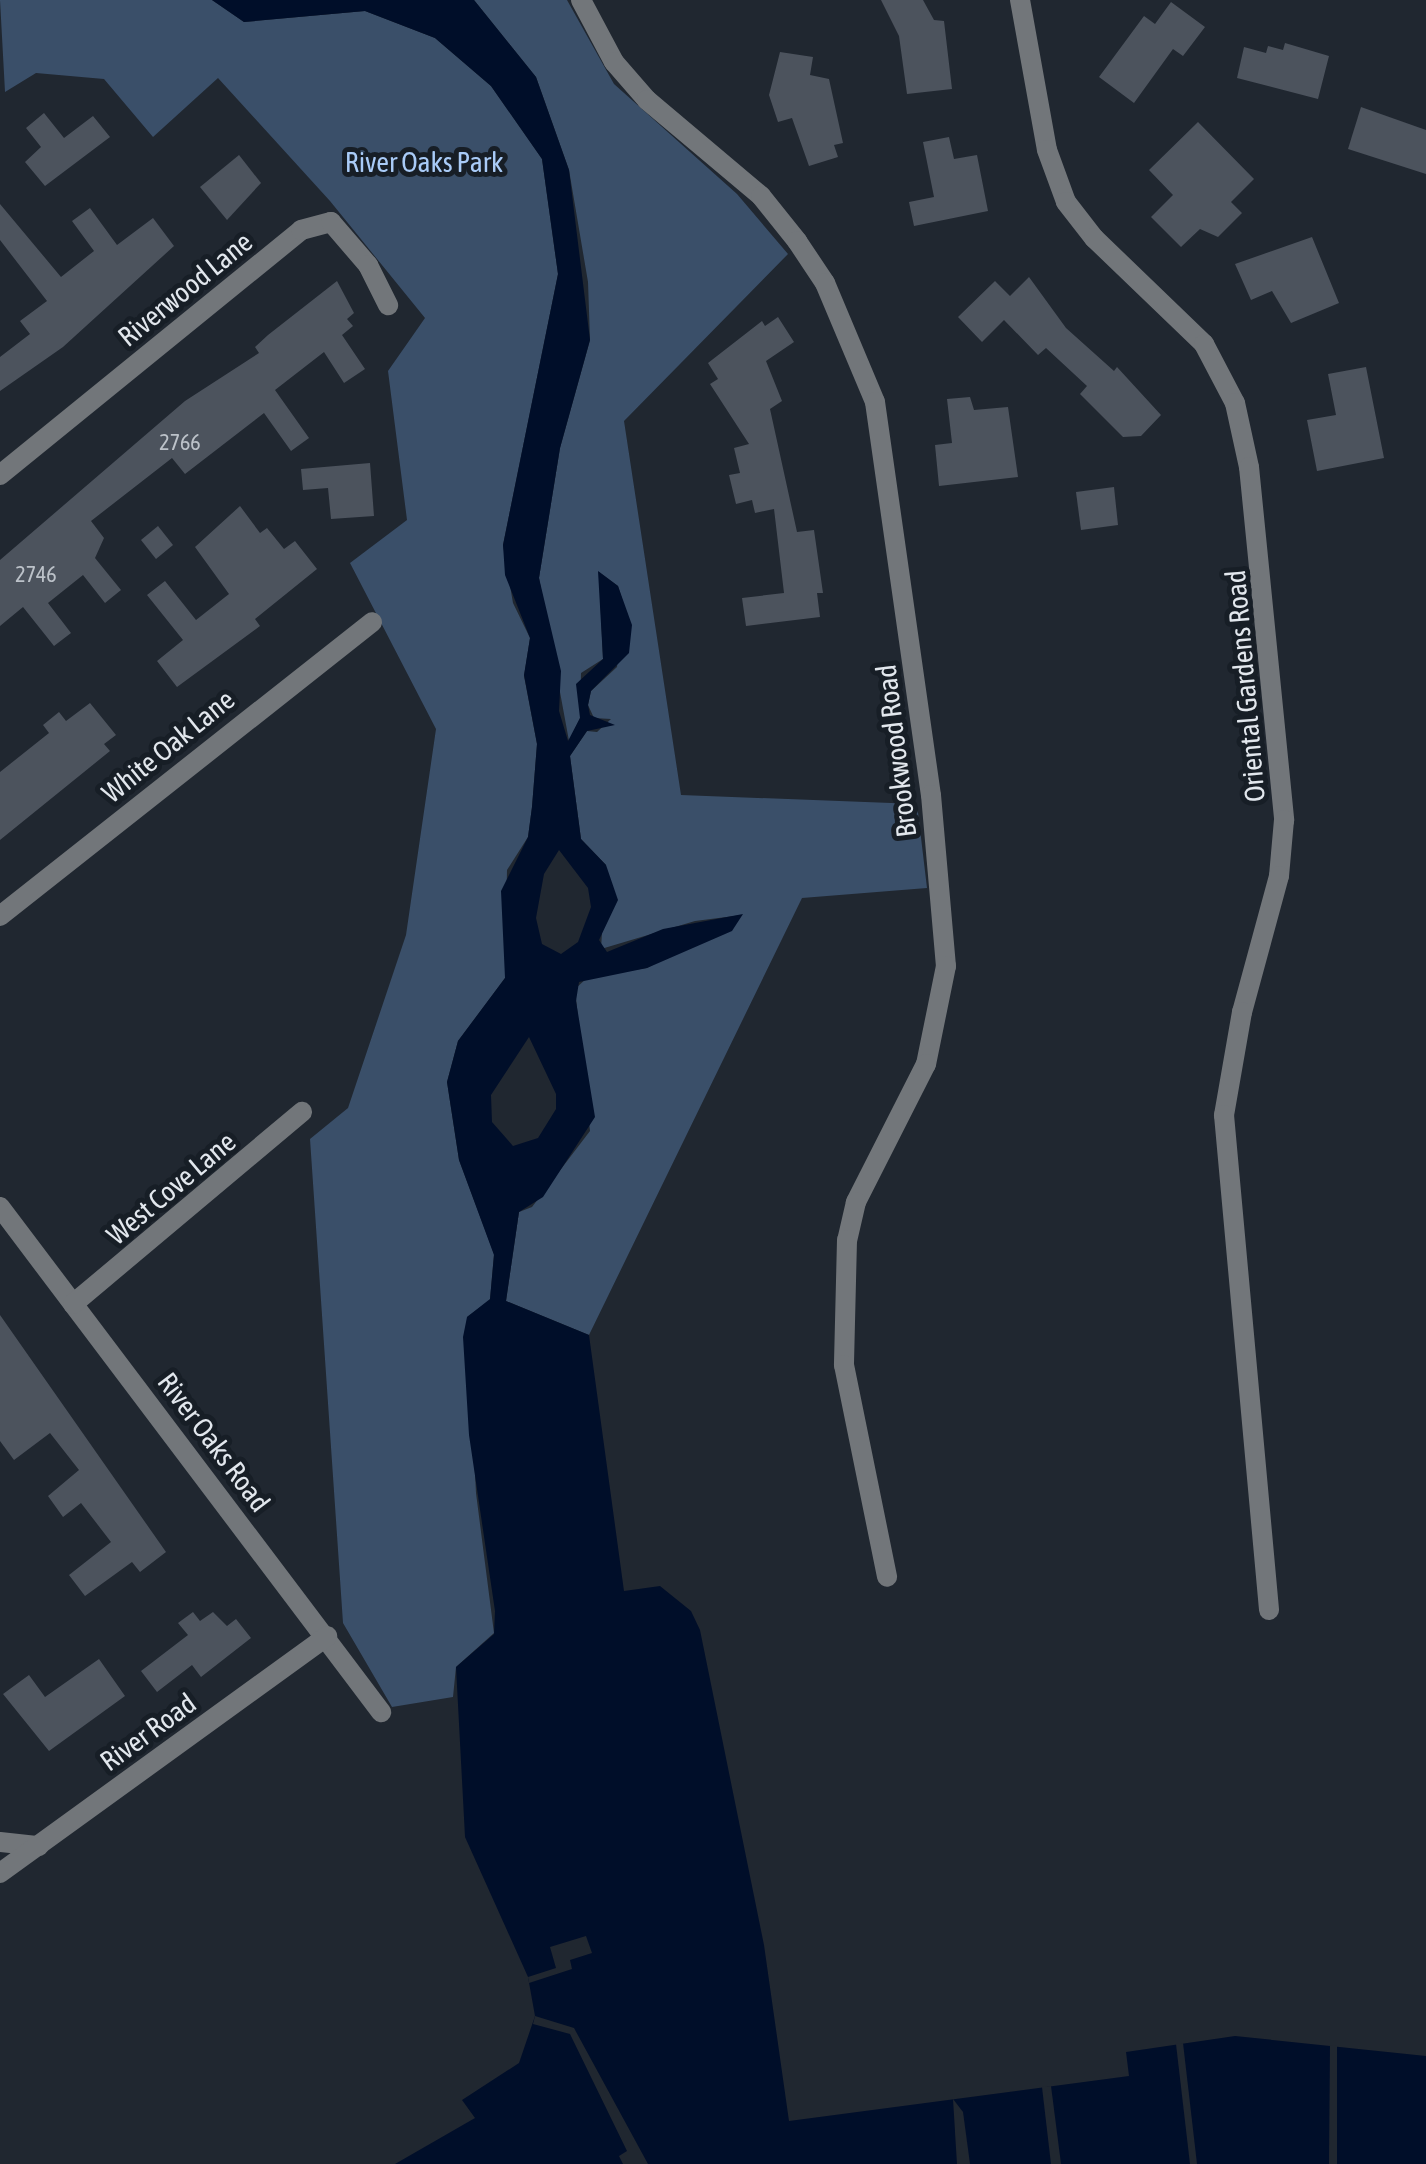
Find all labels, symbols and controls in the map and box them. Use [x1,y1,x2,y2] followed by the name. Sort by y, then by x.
[345,145,503,179] park label: River Oaks Park
[111,225,259,353] street label: Riverwood Lane
[159,430,201,456] house number: 2766
[15,562,57,588] house number: 2746
[1218,569,1272,803] street label: Oriental Gardens Road
[869,663,923,839] street label: Brookwood Road
[95,682,241,810] street label: White Oak Lane
[100,1125,242,1251] street label: West Cove Lane
[151,1366,277,1518] street label: River Oaks Road
[94,1686,202,1778] street label: River Road

